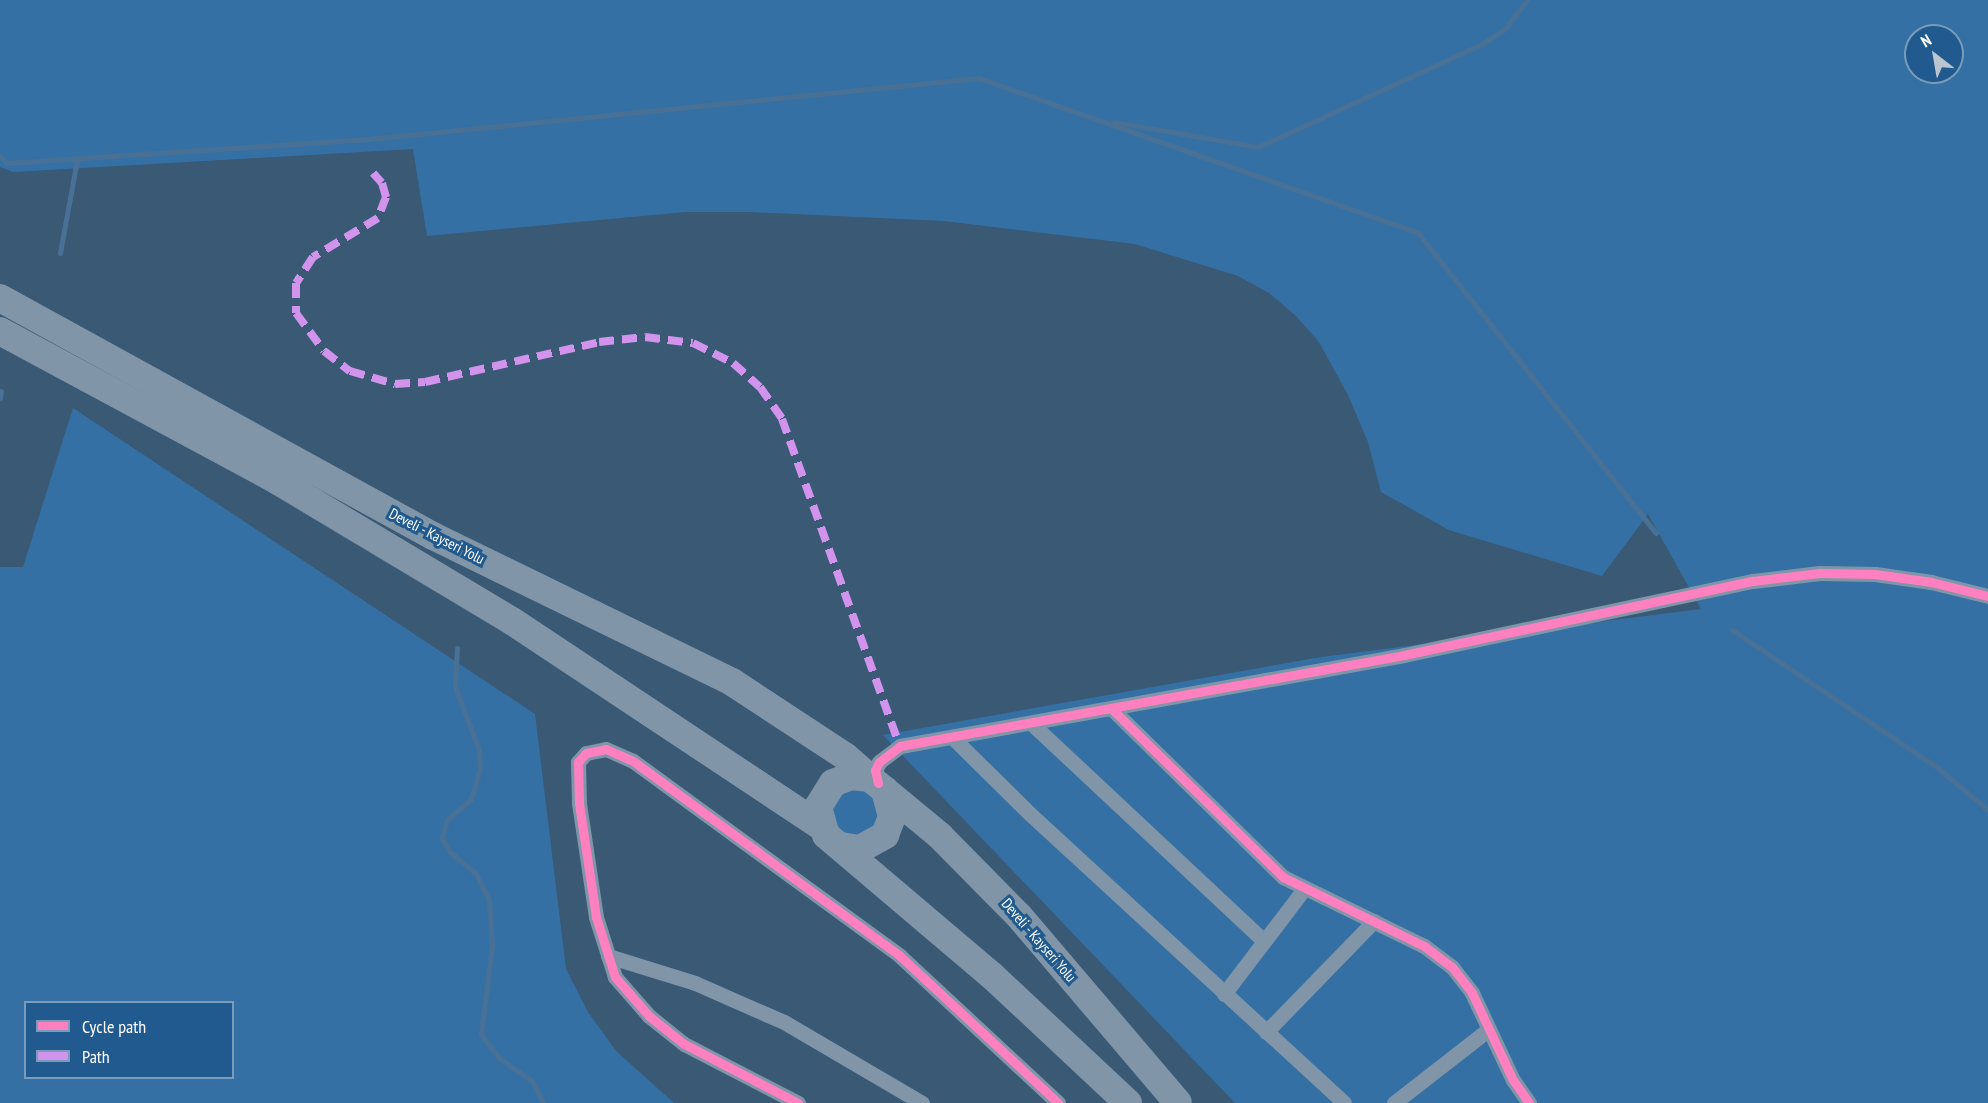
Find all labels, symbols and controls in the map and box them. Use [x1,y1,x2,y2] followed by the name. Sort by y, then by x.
[1904,24,1964,84] north arrow
[1917,29,1935,51] text: N
[386,504,488,568] street label: Develi - Kayseri Yolu
[997,894,1081,986] street label: Develi - Kayseri Yolu
[24,1001,234,1079] legend
[82,1015,146,1038] text: Cycle path
[82,1045,110,1068] text: Path

